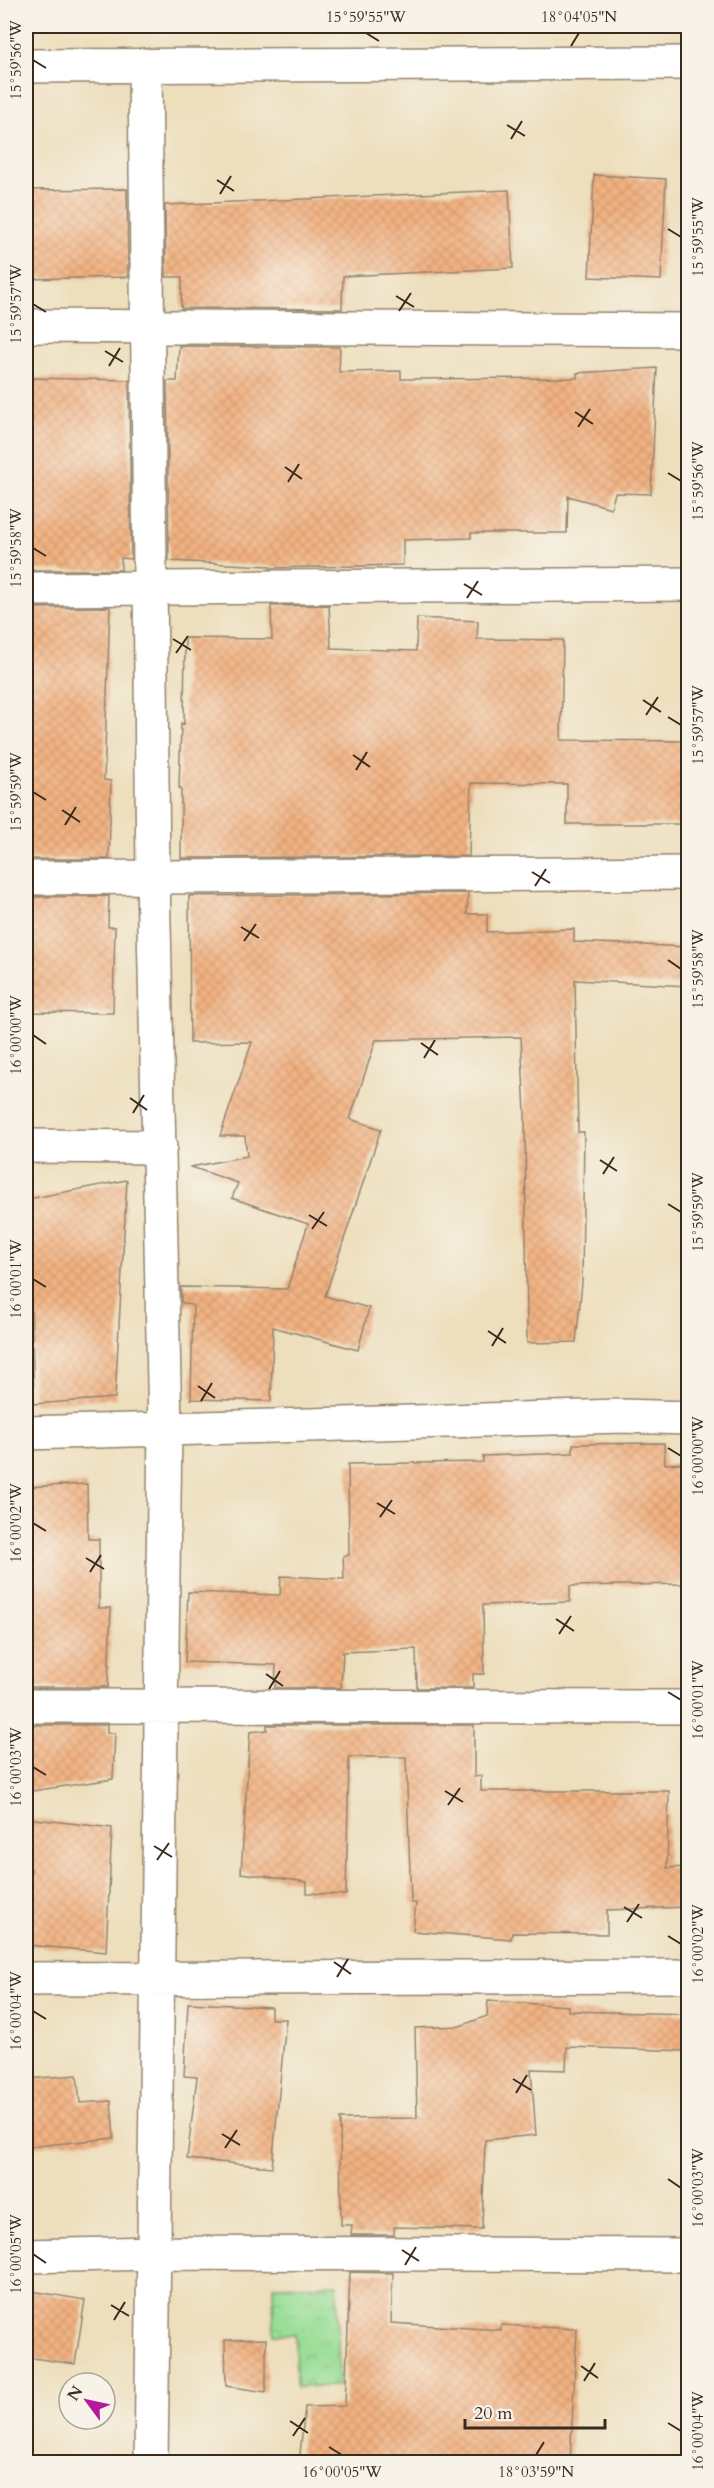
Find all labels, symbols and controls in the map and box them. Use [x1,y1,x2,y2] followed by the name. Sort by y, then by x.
[326,7,406,27] text: 15°59'55"W
[541,7,617,27] text: 18°04'05"N
[6,20,26,100] text: 15°59'56"W
[688,197,708,277] text: 15°59'55"W
[6,264,26,344] text: 15°59'57"W
[688,441,708,521] text: 15°59'56"W
[6,508,26,588] text: 15°59'58"W
[688,685,708,765] text: 15°59'57"W
[6,752,26,832] text: 15°59'59"W
[688,929,708,1009] text: 15°59'58"W
[6,995,26,1075] text: 16°00'00"W
[688,1172,708,1252] text: 15°59'59"W
[6,1239,26,1319] text: 16°00'01"W
[688,1416,708,1496] text: 16°00'00"W
[6,1483,26,1563] text: 16°00'02"W
[688,1660,708,1740] text: 16°00'01"W
[6,1727,26,1807] text: 16°00'03"W
[688,1904,708,1984] text: 16°00'02"W
[6,1971,26,2051] text: 16°00'04"W
[688,2148,708,2228] text: 16°00'03"W
[6,2214,26,2294] text: 16°00'05"W
[57,2371,117,2431] north arrow
[62,2381,88,2405] text: N
[688,2391,708,2471] text: 16°00'04"W
[465,2392,604,2430] scale bar
[474,2401,513,2426] text: 20 m
[302,2462,382,2482] text: 16°00'05"W
[498,2462,574,2482] text: 18°03'59"N

